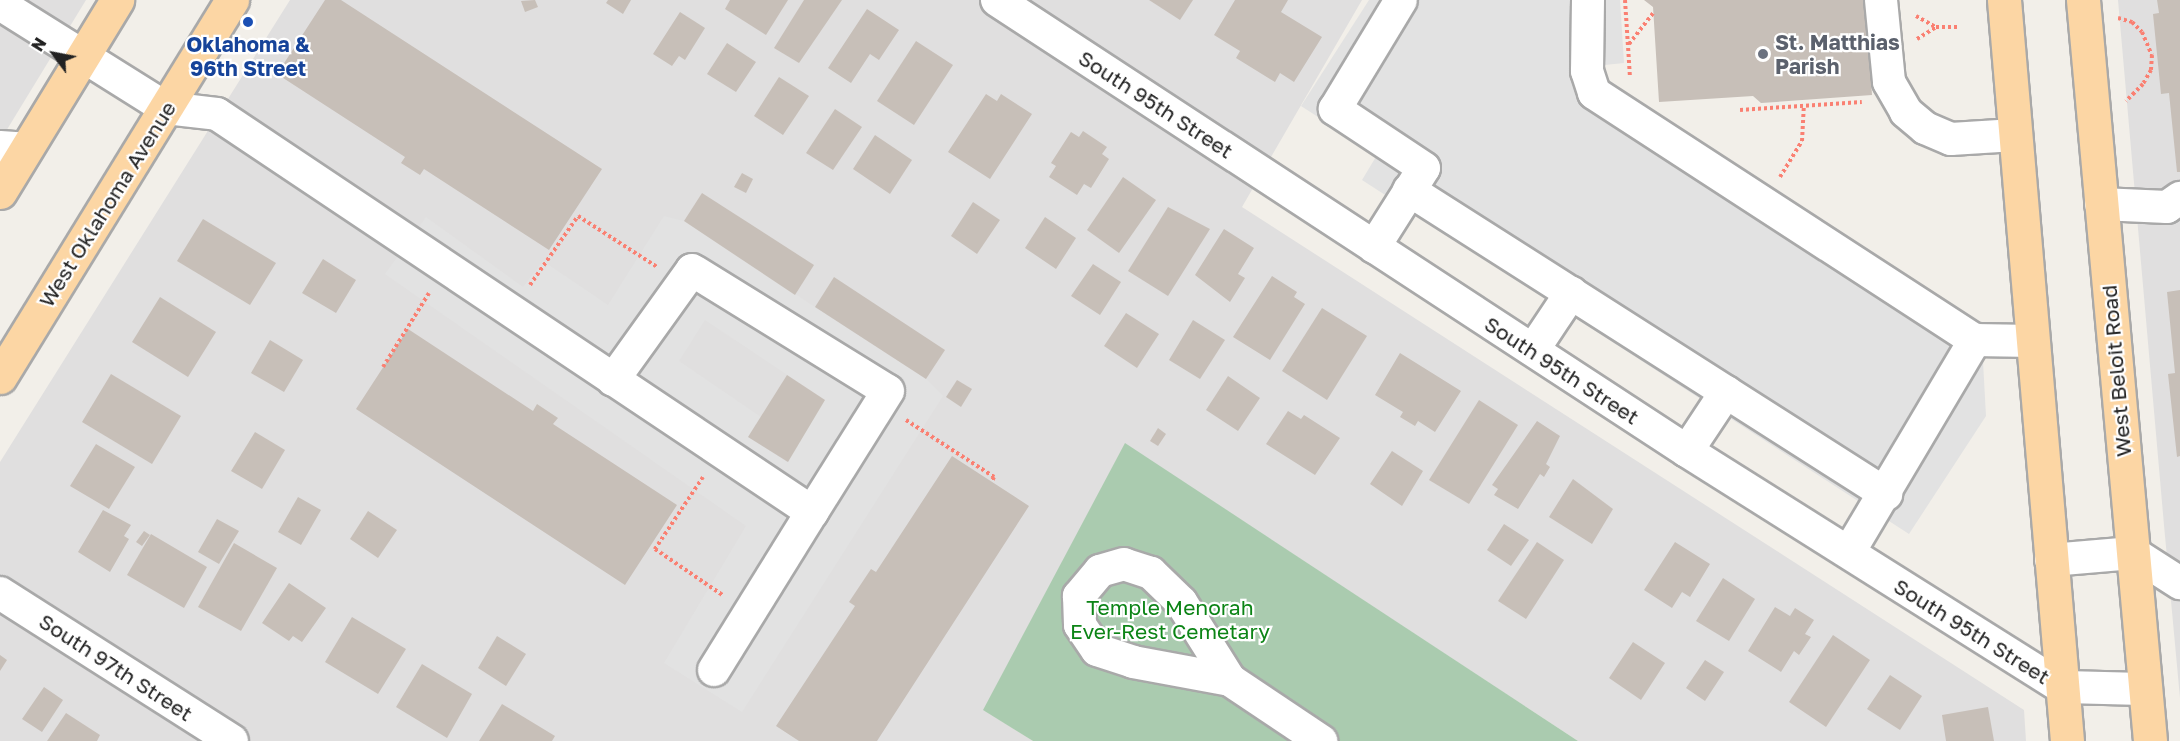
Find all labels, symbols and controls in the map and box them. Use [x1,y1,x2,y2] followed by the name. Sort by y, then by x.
[241,15,255,29] marker: Oklahoma & 96th Street
[24,24,84,84] north arrow
[1775,29,1900,79] place label: St. Matthias Parish
[186,31,310,81] place label: Oklahoma & 96th Street
[27,34,50,55] text: N
[1074,45,1238,163] street label: South 95th Street
[1756,47,1770,61] marker: St. Matthias Parish
[33,97,181,311] street label: West Oklahoma Avenue
[2096,284,2136,458] street label: West Beloit Road
[1480,311,1644,429] street label: South 95th Street
[1889,573,2055,689] street label: South 95th Street
[1070,594,1270,644] park label: Temple Menorah Ever-Rest Cemetary
[35,608,197,726] street label: South 97th Street

